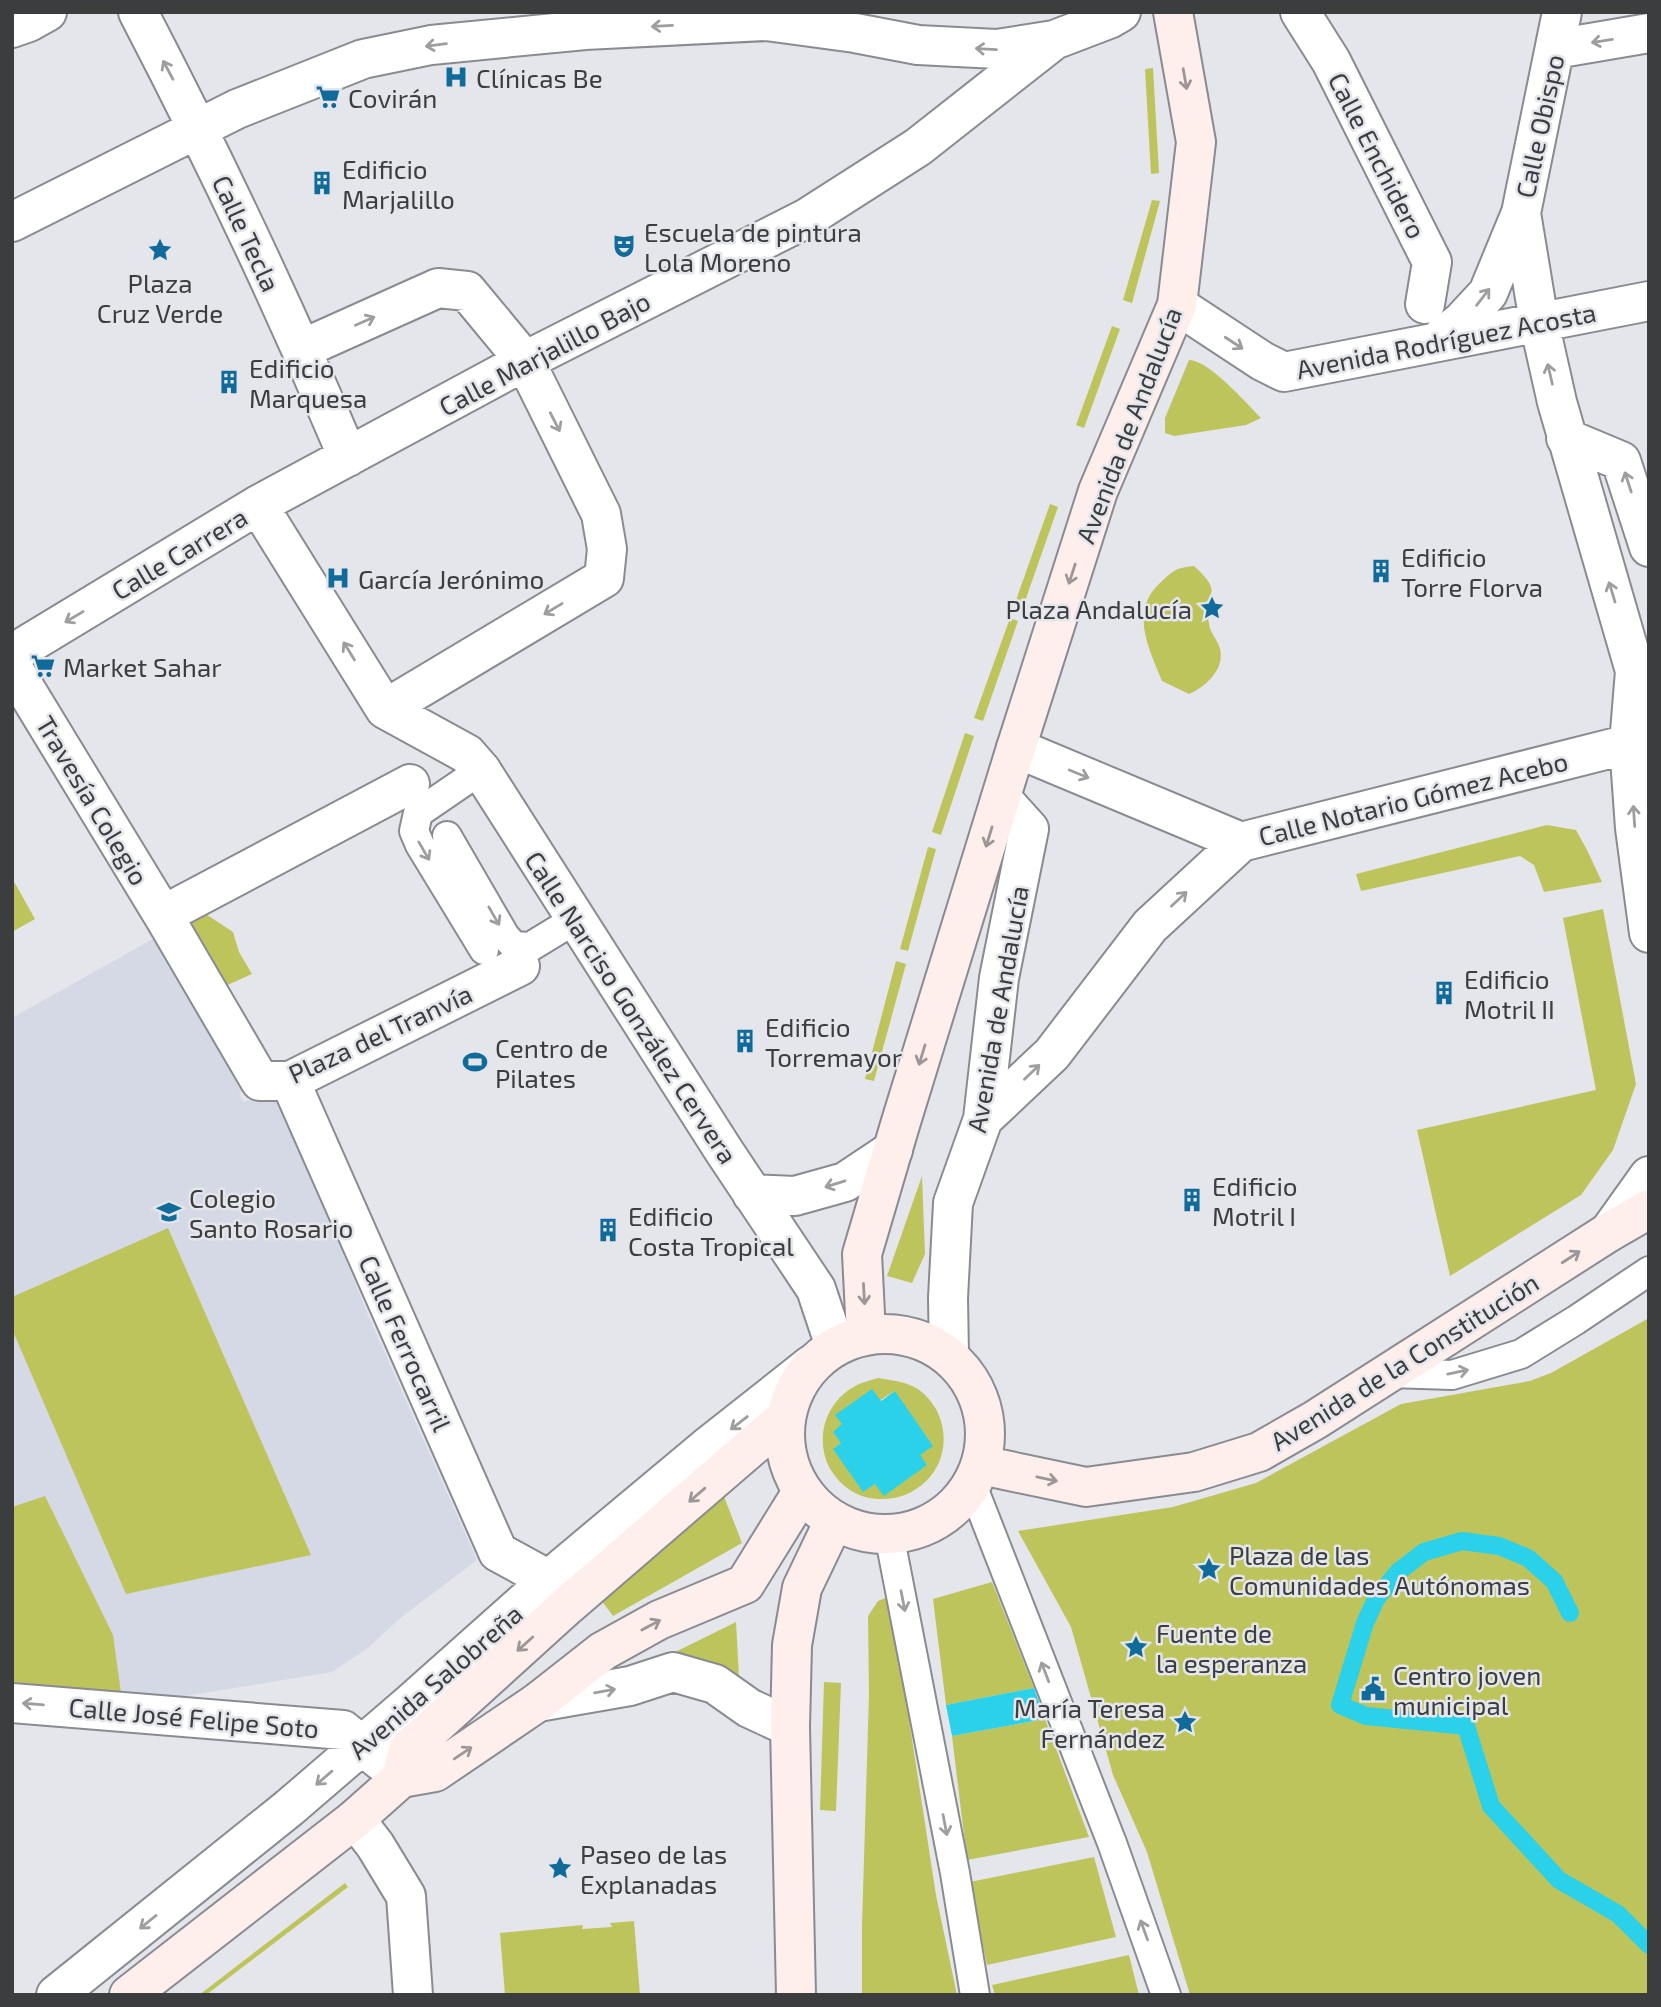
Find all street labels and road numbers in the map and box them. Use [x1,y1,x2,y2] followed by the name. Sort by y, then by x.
[1509,51,1569,201] street label: Calle Obispo
[1323,67,1433,243] street label: Calle Enchidero
[207,170,287,296] street label: Calle Tecla
[433,284,655,422] street label: Calle Marjalillo Bajo
[1293,296,1599,384] street label: Avenida Rodríguez Acosta
[1069,303,1187,547] street label: Avenida de Andalucía
[106,500,252,606] street label: Calle Carrera
[30,710,156,890] street label: Travesía Colegio
[1255,745,1571,851] street label: Calle Notario Gómez Acebo
[519,845,745,1169] street label: Calle Narciso González Cervera
[960,883,1034,1135] street label: Avenida de Andalucía
[283,977,477,1089] street label: Plaza del Tranvía
[353,1250,459,1436] street label: Calle Ferrocarril
[1264,1266,1544,1456] street label: Avenida de la Constitución
[342,1597,528,1765] street label: Avenida Salobreña
[68,1691,320,1743] street label: Calle José Felipe Soto

